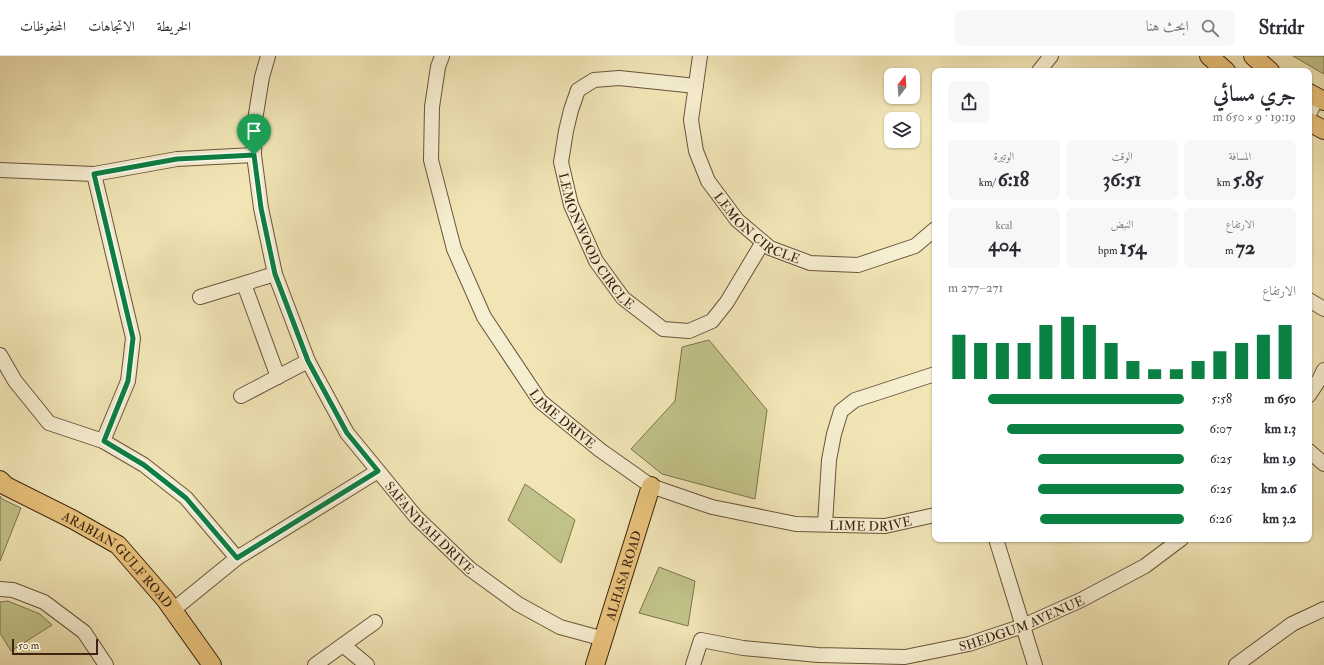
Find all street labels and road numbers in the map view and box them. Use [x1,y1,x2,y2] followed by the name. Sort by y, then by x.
[555,171,637,313] street label: LEMONWOOD CIRCLE
[710,189,802,268] street label: LEMON CIRCLE
[525,386,599,452] street label: LIME DRIVE
[381,478,477,578] street label: SAFANIYAH DRIVE
[58,508,176,611] street label: ARABIAN GULF ROAD
[829,513,913,535] street label: LIME DRIVE
[602,529,646,623] street label: ALHASA ROAD
[958,593,1087,655] street label: SHEDGUM AVENUE

